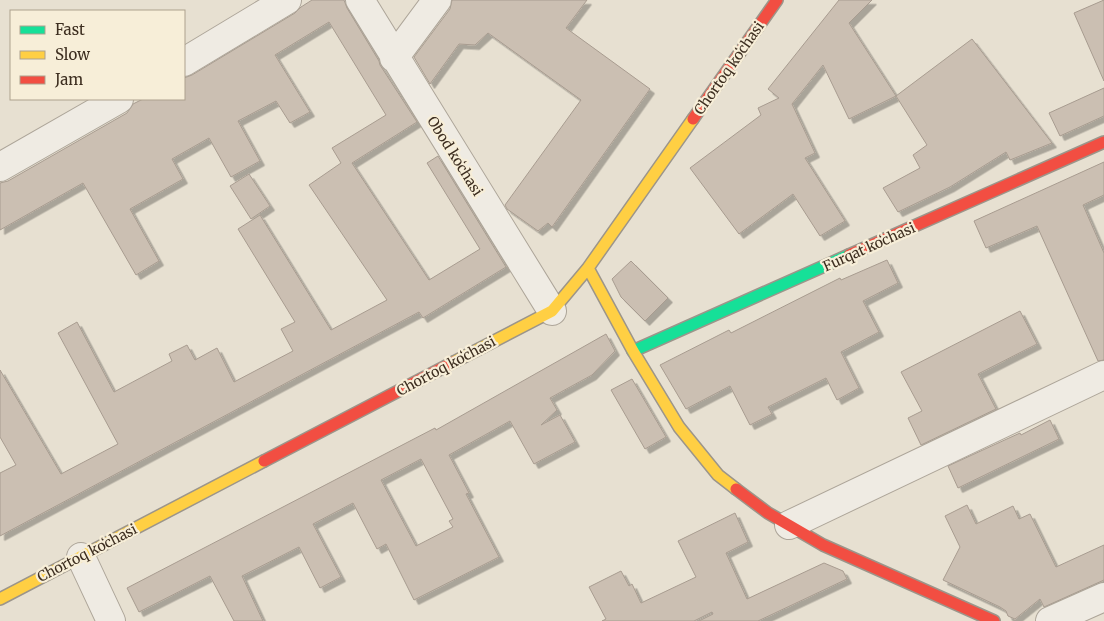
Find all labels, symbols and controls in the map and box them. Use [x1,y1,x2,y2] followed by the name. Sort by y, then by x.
[10,10,185,100] legend
[690,18,768,118] street label: Chortoq koʻchasi
[55,20,85,39] text: Fast
[55,45,90,64] text: Slow
[54,70,83,89] text: Jam
[423,113,487,200] street label: Obod koʻchasi
[820,218,918,275] street label: Furqat koʻchasi
[393,332,499,400] street label: Chortoq koʻchasi
[34,520,140,586] street label: Chortoq koʻchasi

